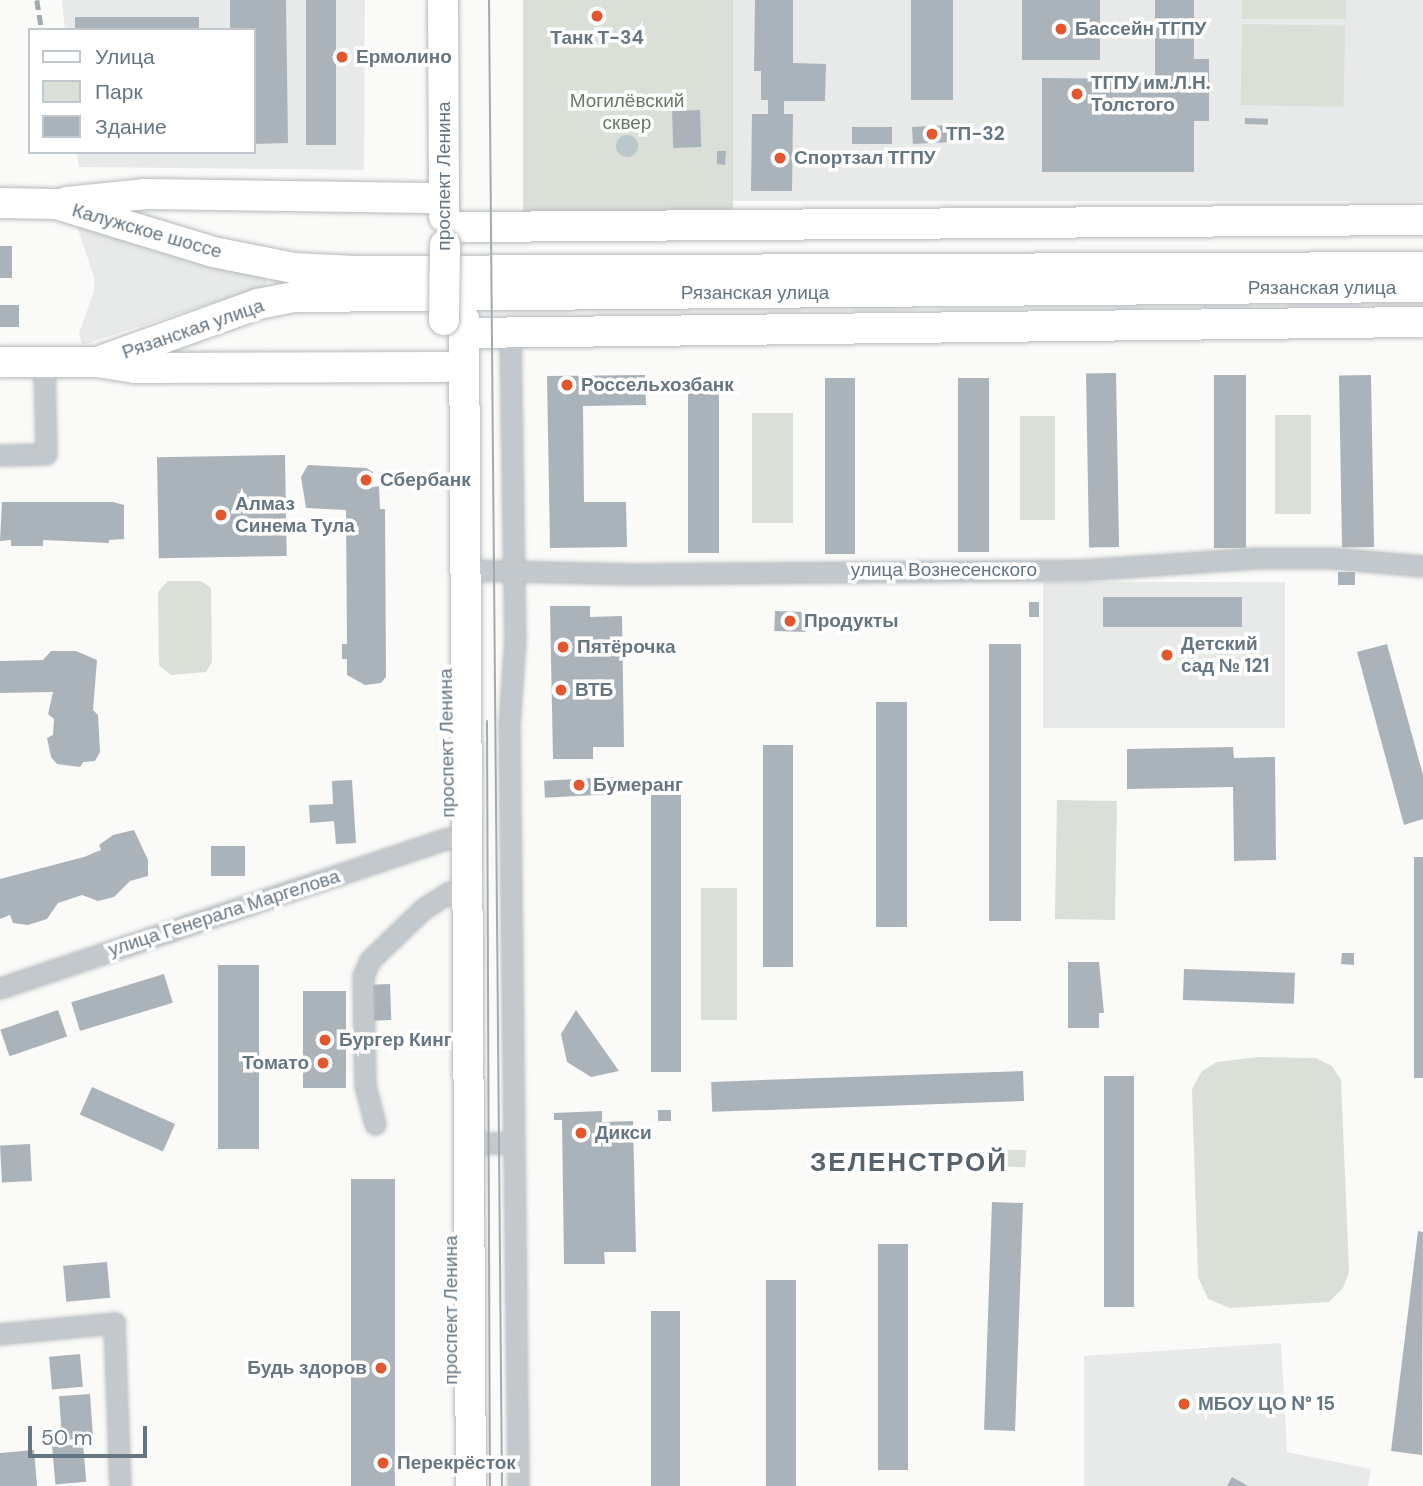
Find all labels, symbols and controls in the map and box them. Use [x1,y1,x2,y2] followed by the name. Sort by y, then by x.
[589,8,605,24] marker: Танк Т-34
[1075,18,1206,40] place label: Бассейн ТГПУ
[1053,21,1069,37] marker: Бассейн ТГПУ
[550,27,644,49] place label: Танк Т-34
[28,28,256,154] legend
[95,43,155,71] text: Улица
[356,46,452,68] place label: Ермолино
[334,49,350,65] marker: Ермолино
[1091,72,1210,116] place label: ТГПУ им.Л.Н. Толстого
[95,78,143,106] text: Парк
[1069,86,1085,102] marker: ТГПУ им.Л.Н. Толстого
[570,90,684,134] park label: Могилёвский сквер
[433,101,455,251] street label: проспект Ленина
[95,113,167,141] text: Здание
[946,123,1005,145] place label: ТП-32
[924,126,940,142] marker: ТП-32
[794,147,936,169] place label: Спортзал ТГПУ
[772,150,788,166] marker: Спортзал ТГПУ
[69,199,225,263] street label: Калужское шоссе
[1248,277,1396,299] street label: Рязанская улица
[681,282,829,304] street label: Рязанская улица
[119,294,267,364] street label: Рязанская улица
[581,374,734,396] place label: Россельхозбанк
[559,377,575,393] marker: Россельхозбанк
[380,469,471,491] place label: Сбербанк
[358,472,374,488] marker: Сбербанк
[235,493,355,537] place label: Алмаз Синема Тула
[213,507,229,523] marker: Алмаз Синема Тула
[851,559,1037,581] street label: улица Вознесенского
[804,610,899,632] place label: Продукты
[782,613,798,629] marker: Продукты
[1181,633,1269,677] place label: Детский сад № 121
[577,636,675,658] place label: Пятёрочка
[555,639,571,655] marker: Пятёрочка
[1159,647,1175,663] marker: Детский сад № 121
[434,668,460,818] street label: проспект Ленина
[575,679,613,701] place label: ВТБ
[553,682,569,698] marker: ВТБ
[593,774,683,796] place label: Бумеранг
[571,777,587,793] marker: Бумеранг
[106,865,342,961] street label: улица Генерала Маргелова
[339,1029,452,1051] place label: Бургер Кинг
[317,1032,333,1048] marker: Бургер Кинг
[242,1052,309,1074] place label: Томато
[315,1055,331,1071] marker: Томато
[595,1122,652,1144] place label: Дикси
[573,1125,589,1141] marker: Дикси
[811,1147,1007,1179] district label: ЗЕЛЕНСТРОЙ
[440,1235,462,1385] street label: проспект Ленина
[247,1357,367,1379] place label: Будь здоров
[373,1360,389,1376] marker: Будь здоров
[1198,1393,1335,1415] place label: МБОУ ЦО N° 15
[1176,1396,1192,1412] marker: МБОУ ЦО N° 15
[32,1412,150,1456] scale bar
[41,1424,92,1452] text: 50 m
[397,1452,516,1474] place label: Перекрёсток
[375,1455,391,1471] marker: Перекрёсток

